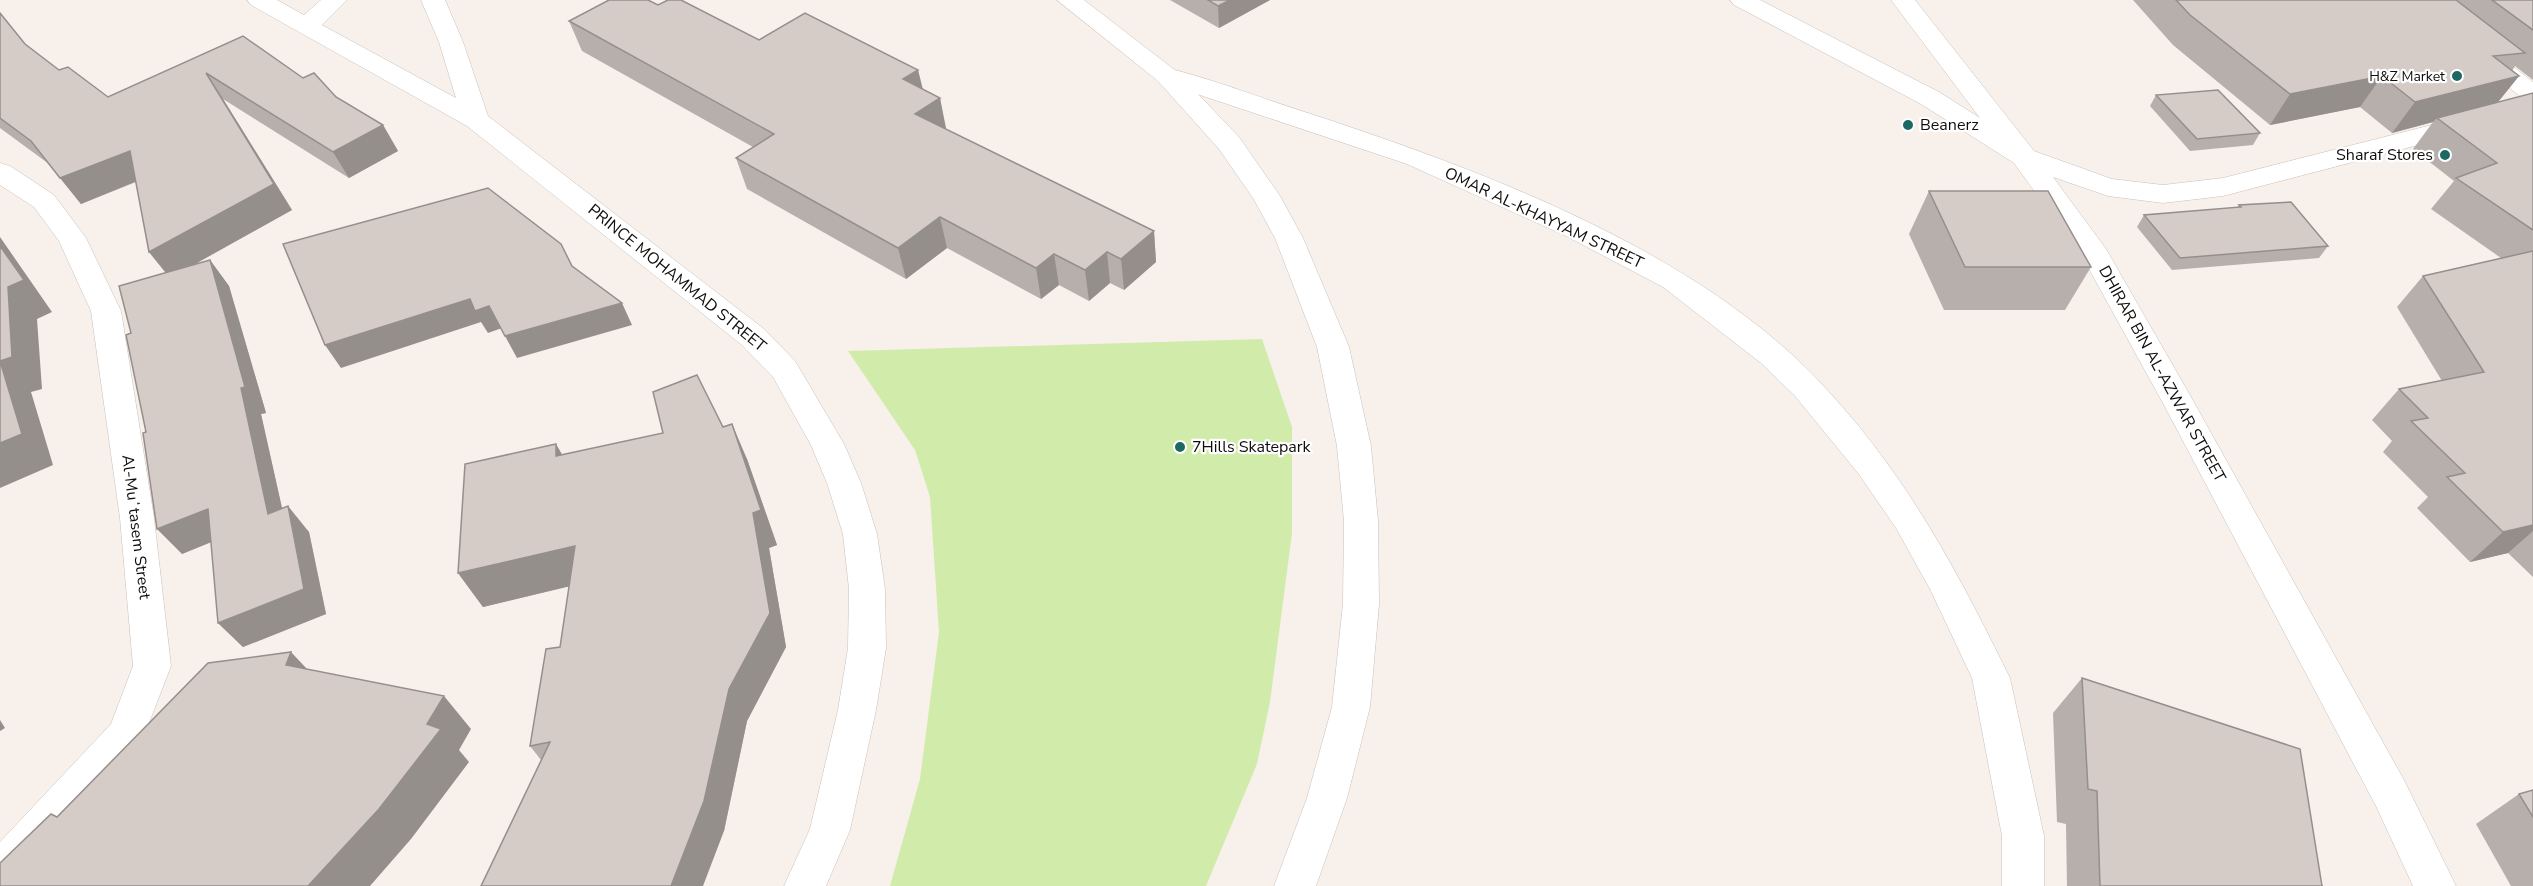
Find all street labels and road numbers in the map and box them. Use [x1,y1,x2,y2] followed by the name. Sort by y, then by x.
[1441,162,1647,274] street label: OMAR AL-KHAYYAM STREET
[583,199,771,357] street label: PRINCE MOHAMMAD STREET
[2093,262,2231,486] street label: DHIRAR BIN AL-AZWAR STREET
[116,453,156,601] street label: Al-Muʻtasem Street

